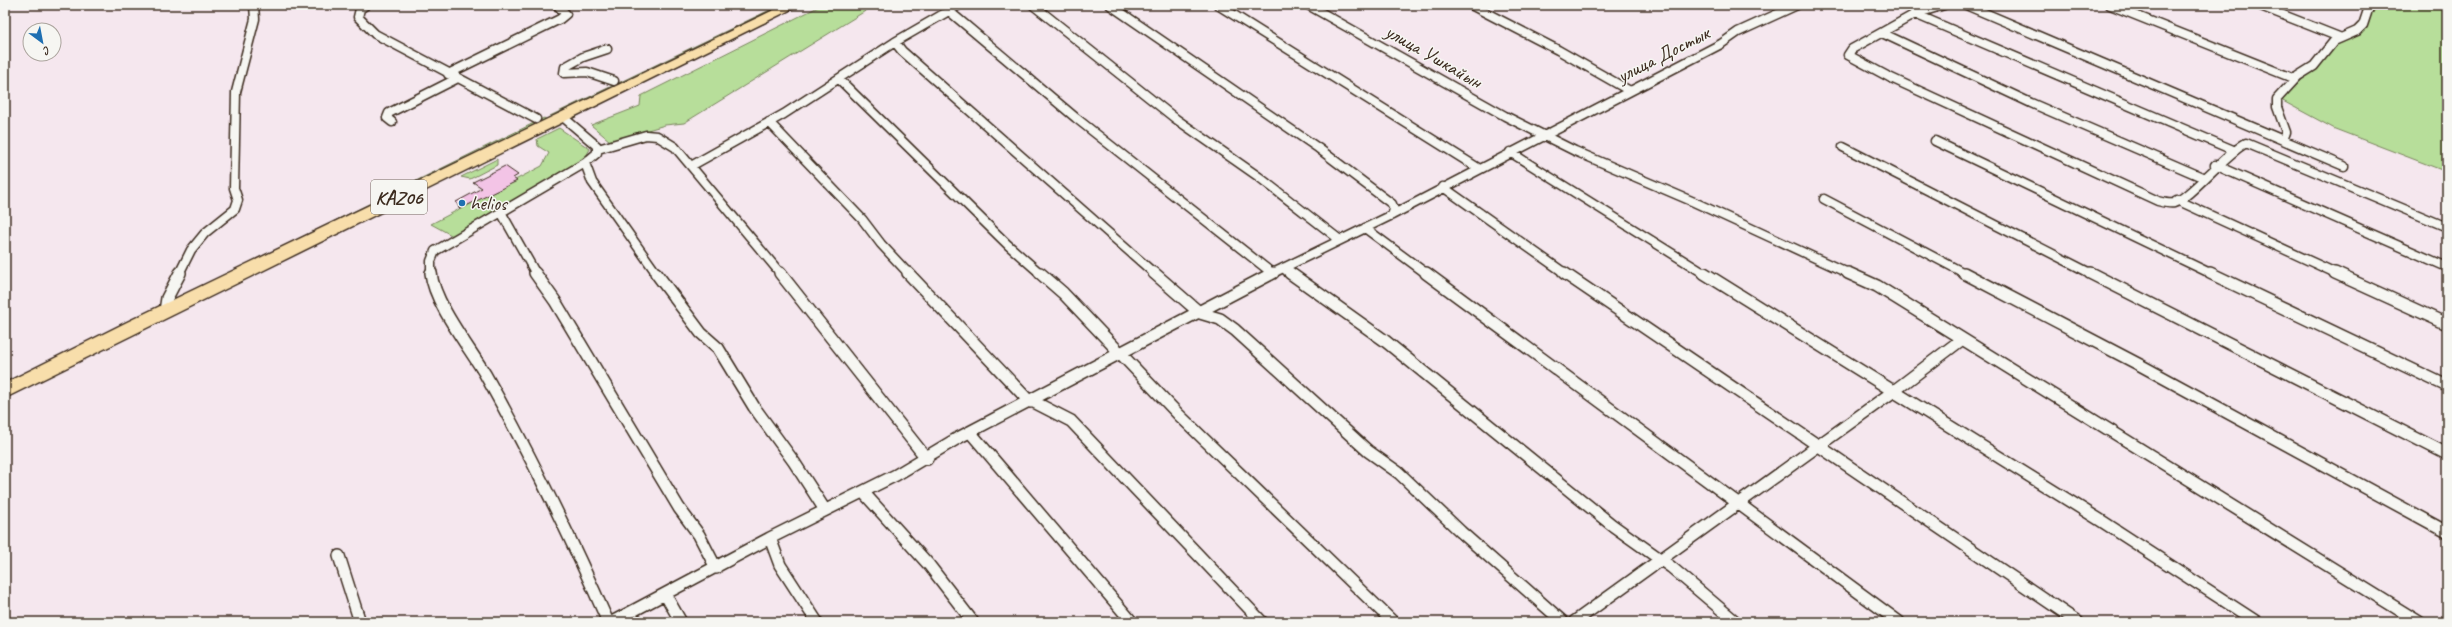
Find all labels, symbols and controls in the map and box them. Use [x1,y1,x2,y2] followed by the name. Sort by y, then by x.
[1380,18,1488,95] street label: улица Ушкайын
[1612,20,1715,89] street label: улица Достык
[22,22,62,62] north arrow
[40,43,53,59] text: С
[371,180,427,214] road number: KАZ06
[470,191,509,216] place label: helios
[457,198,467,208] marker: helios

